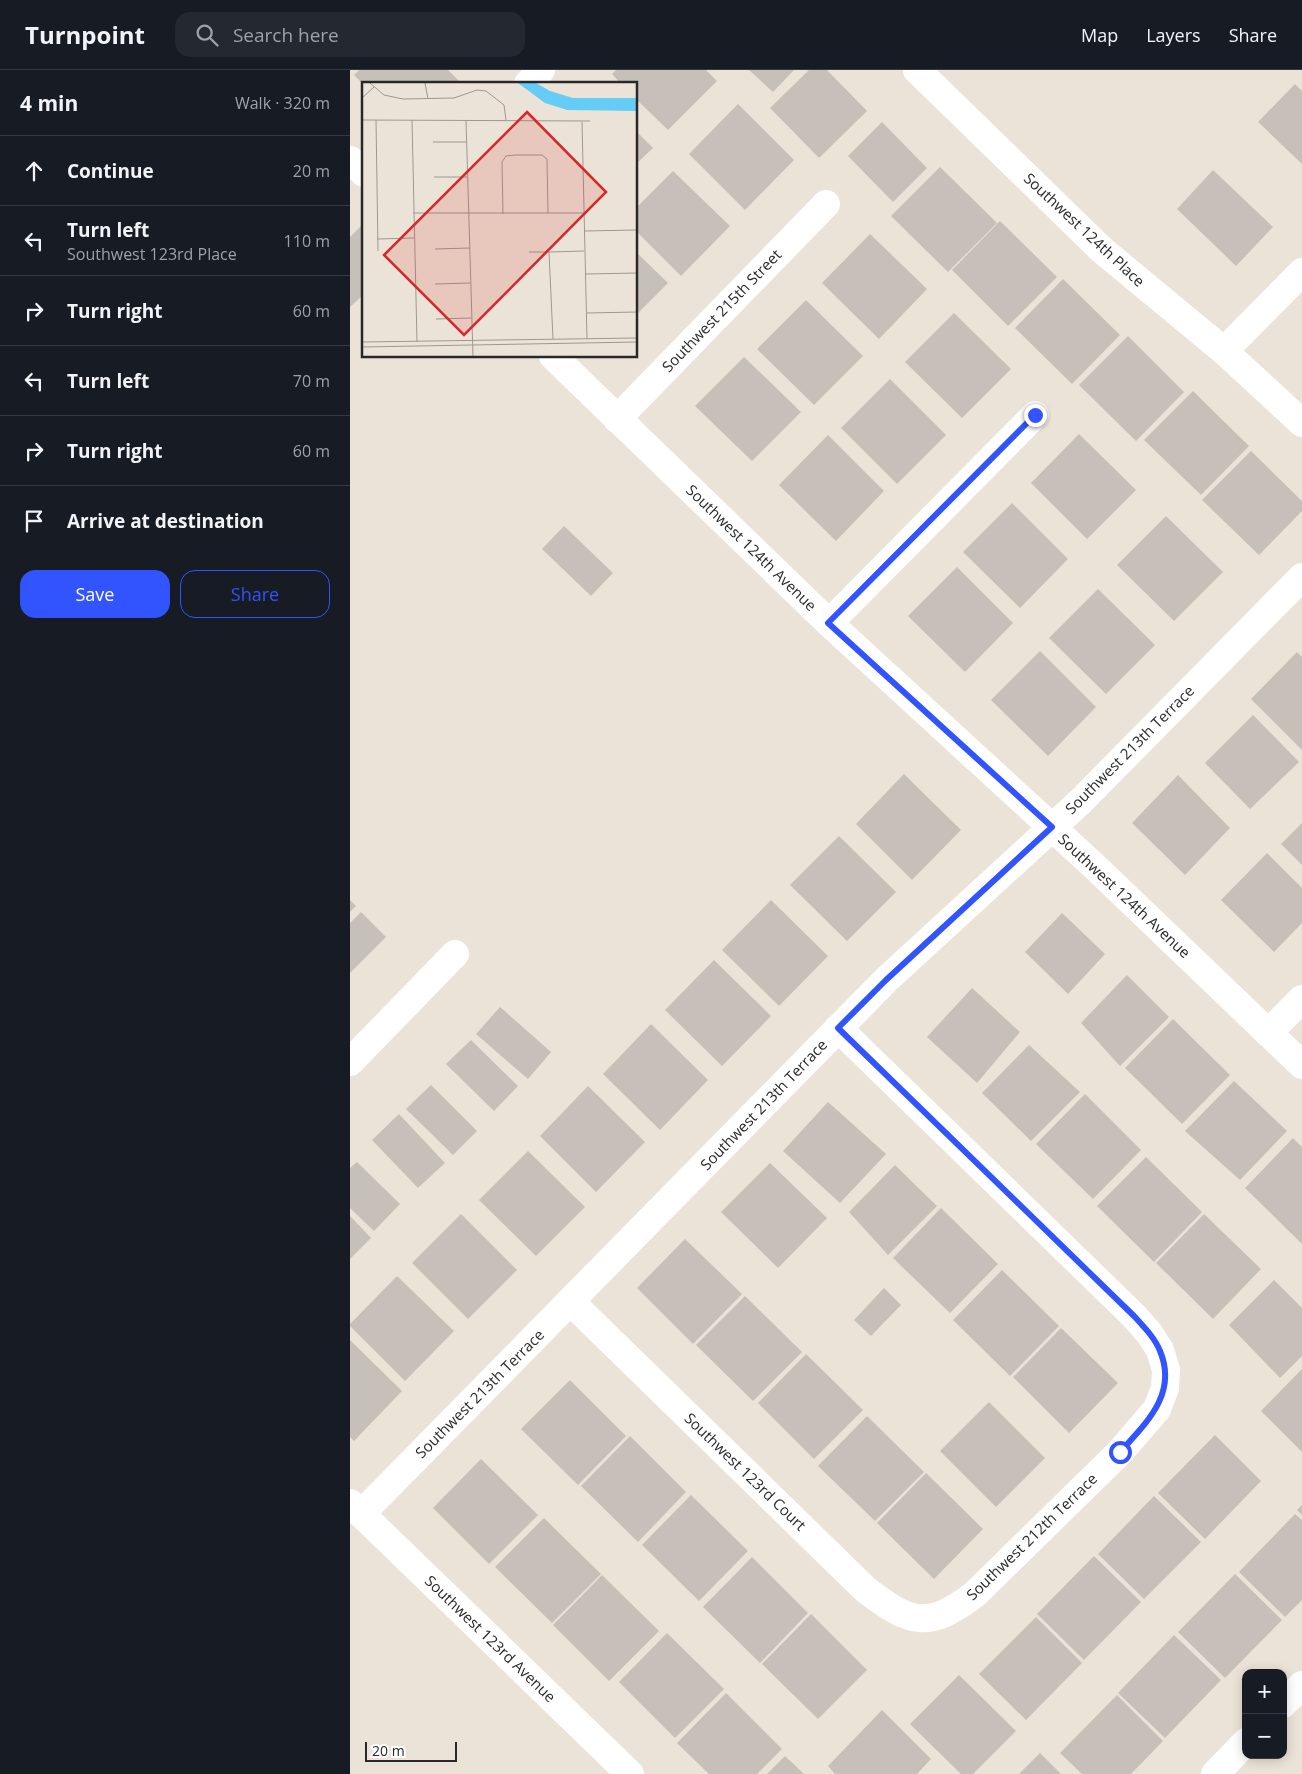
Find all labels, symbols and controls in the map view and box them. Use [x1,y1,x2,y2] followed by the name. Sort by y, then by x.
[175,12,525,57] search box
[25,18,145,51] text: Turnpoint
[193,21,221,49] icon: search
[233,22,339,48] text: Search here
[1081,23,1118,47] text: Map
[1146,23,1201,47] text: Layers
[1229,23,1277,47] text: Share
[362,82,638,358] inset map
[20,89,78,117] text: 4 min
[235,92,330,114] text: Walk · 320 m
[20,157,48,185] icon: ahead
[67,158,154,184] text: Continue
[293,160,330,182] text: 20 m
[1020,168,1149,291] street label: Southwest 124th Place
[67,217,149,243] text: Turn left
[20,227,48,255] icon: left
[284,230,330,252] text: 110 m
[67,243,237,265] text: Southwest 123rd Place
[657,245,785,376] street label: Southwest 215th Street
[20,297,48,325] icon: right
[67,298,162,324] text: Turn right
[293,300,330,322] text: 60 m
[20,367,48,395] icon: left
[67,368,149,394] text: Turn left
[293,370,330,392] text: 70 m
[1024,404,1047,427] route end
[20,437,48,465] icon: right
[67,438,162,464] text: Turn right
[293,440,330,462] text: 60 m
[682,480,821,615] street label: Southwest 124th Avenue
[20,507,48,535] icon: arrive
[67,508,264,534] text: Arrive at destination
[20,570,170,618] button: Save
[180,570,330,618] button: Share
[1061,681,1198,818] street label: Southwest 213th Terrace
[1054,829,1195,962] street label: Southwest 124th Avenue
[695,1035,831,1174] street label: Southwest 213th Terrace
[411,1325,548,1462] street label: Southwest 213th Terrace
[681,1408,811,1535] street label: Southwest 123rd Court
[1109,1441,1132,1464] route start
[962,1468,1101,1604] street label: Southwest 212th Terrace
[421,1570,560,1706] street label: Southwest 123rd Avenue
[1242,1669,1287,1759] map controls
[1242,1669,1287,1714] button: +
[1242,1714,1287,1759] button: −
[365,1739,458,1762] scale bar
[372,1741,405,1760] text: 20 m

